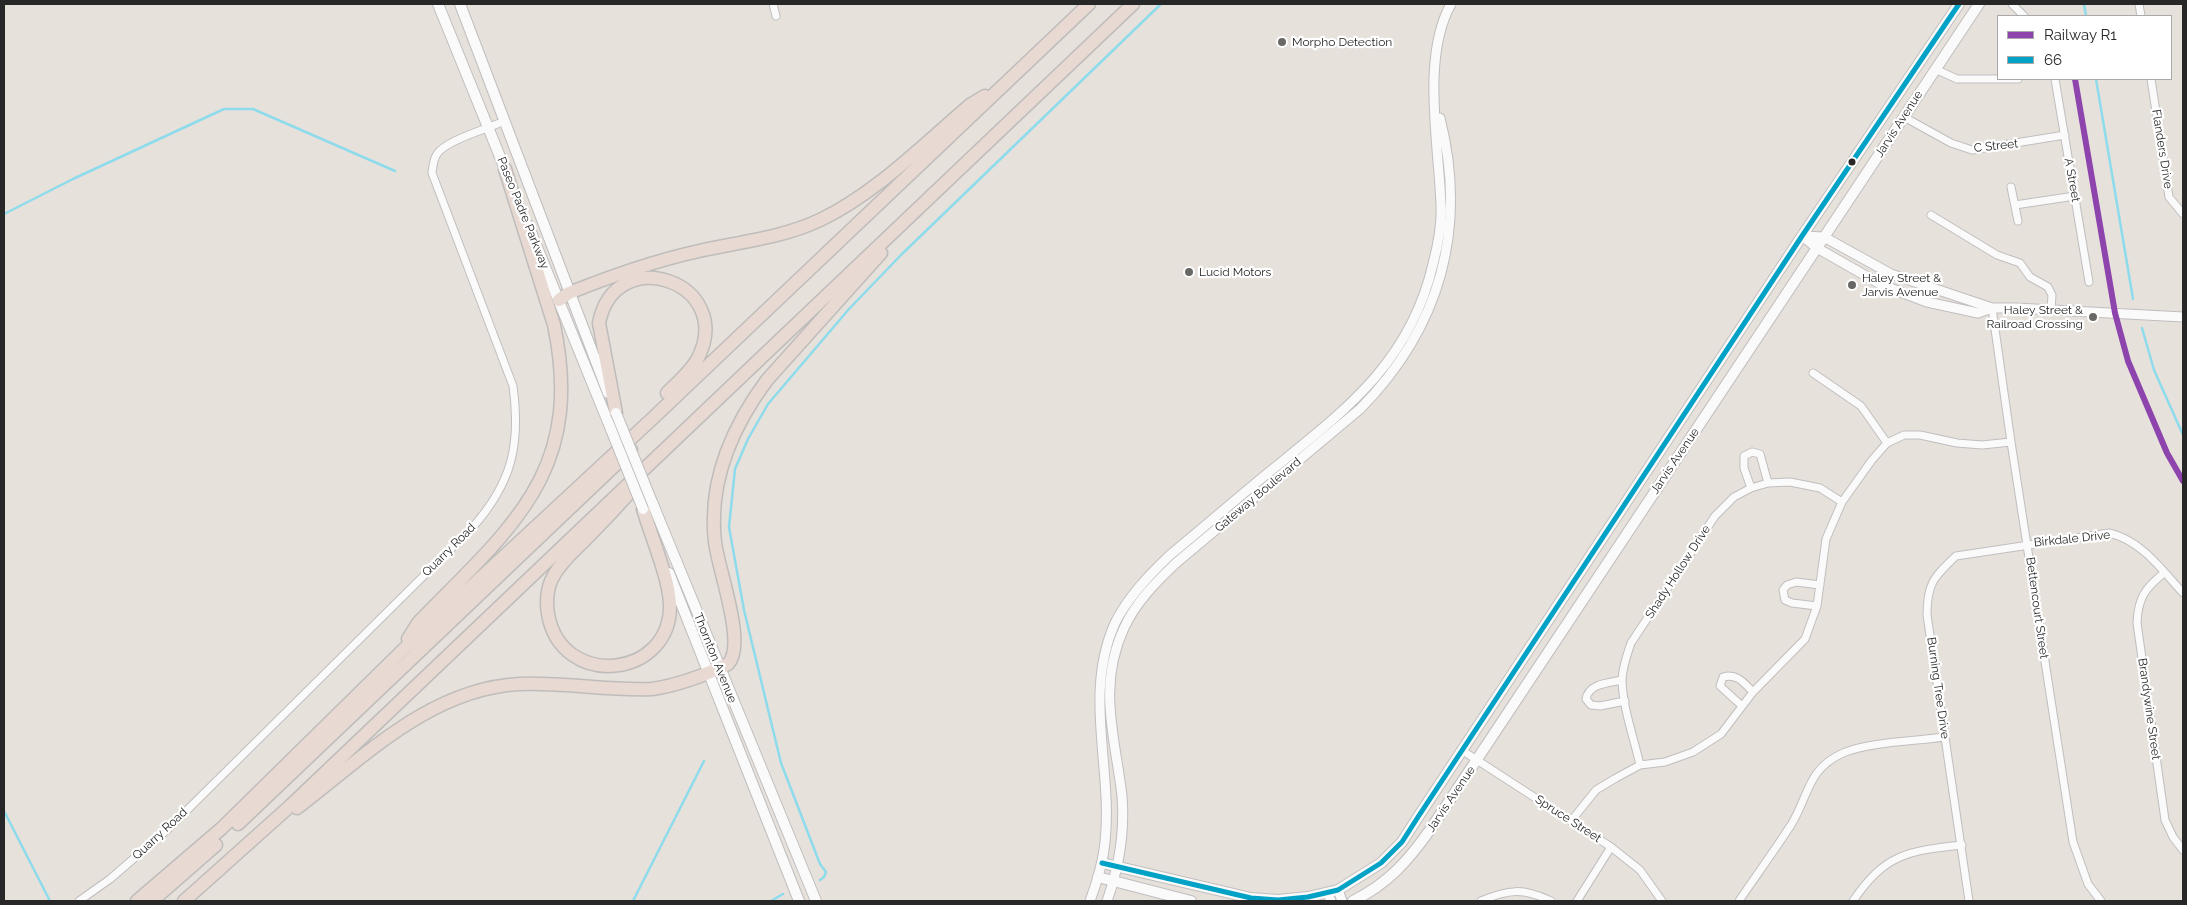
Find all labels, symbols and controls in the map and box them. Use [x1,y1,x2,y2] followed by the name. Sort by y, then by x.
[1997,15,2172,80] legend
[2044,26,2117,44] text: Railway R1
[1292,35,1392,49] place label: Morpho Detection
[1276,36,1288,48] marker: Morpho Detection
[2044,51,2062,69] text: 66
[1872,88,1926,160] street label: Jarvis Avenue
[2149,108,2175,190] street label: Flanders Drive
[1973,137,2019,155] street label: C Street
[494,155,552,271] street label: Paseo Padre Parkway
[1847,157,1857,167] unlabelled marker
[2061,157,2083,203] street label: A Street
[1199,265,1271,279] place label: Lucid Motors
[1183,266,1195,278] marker: Lucid Motors
[1862,271,1941,299] place label: Haley Street & Jarvis Avenue
[1846,279,1858,291] marker: Haley Street & Jarvis Avenue
[1987,303,2083,331] place label: Haley Street & Railroad Crossing
[2087,311,2099,323] marker: Haley Street & Railroad Crossing
[1648,425,1702,497] street label: Jarvis Avenue
[1212,455,1304,535] street label: Gateway Boulevard
[419,520,479,580] street label: Quarry Road
[1642,523,1714,621] street label: Shady Hollow Drive
[2033,528,2111,550] street label: Birkdale Drive
[2023,556,2051,660] street label: Bettencourt Street
[690,611,740,705] street label: Thornton Avenue
[1924,636,1952,740] street label: Burning Tree Drive
[2135,657,2163,761] street label: Brandywine Street
[1424,763,1478,835] street label: Jarvis Avenue
[1532,792,1604,846] street label: Spruce Street
[130,805,190,863] street label: Quarry Road

